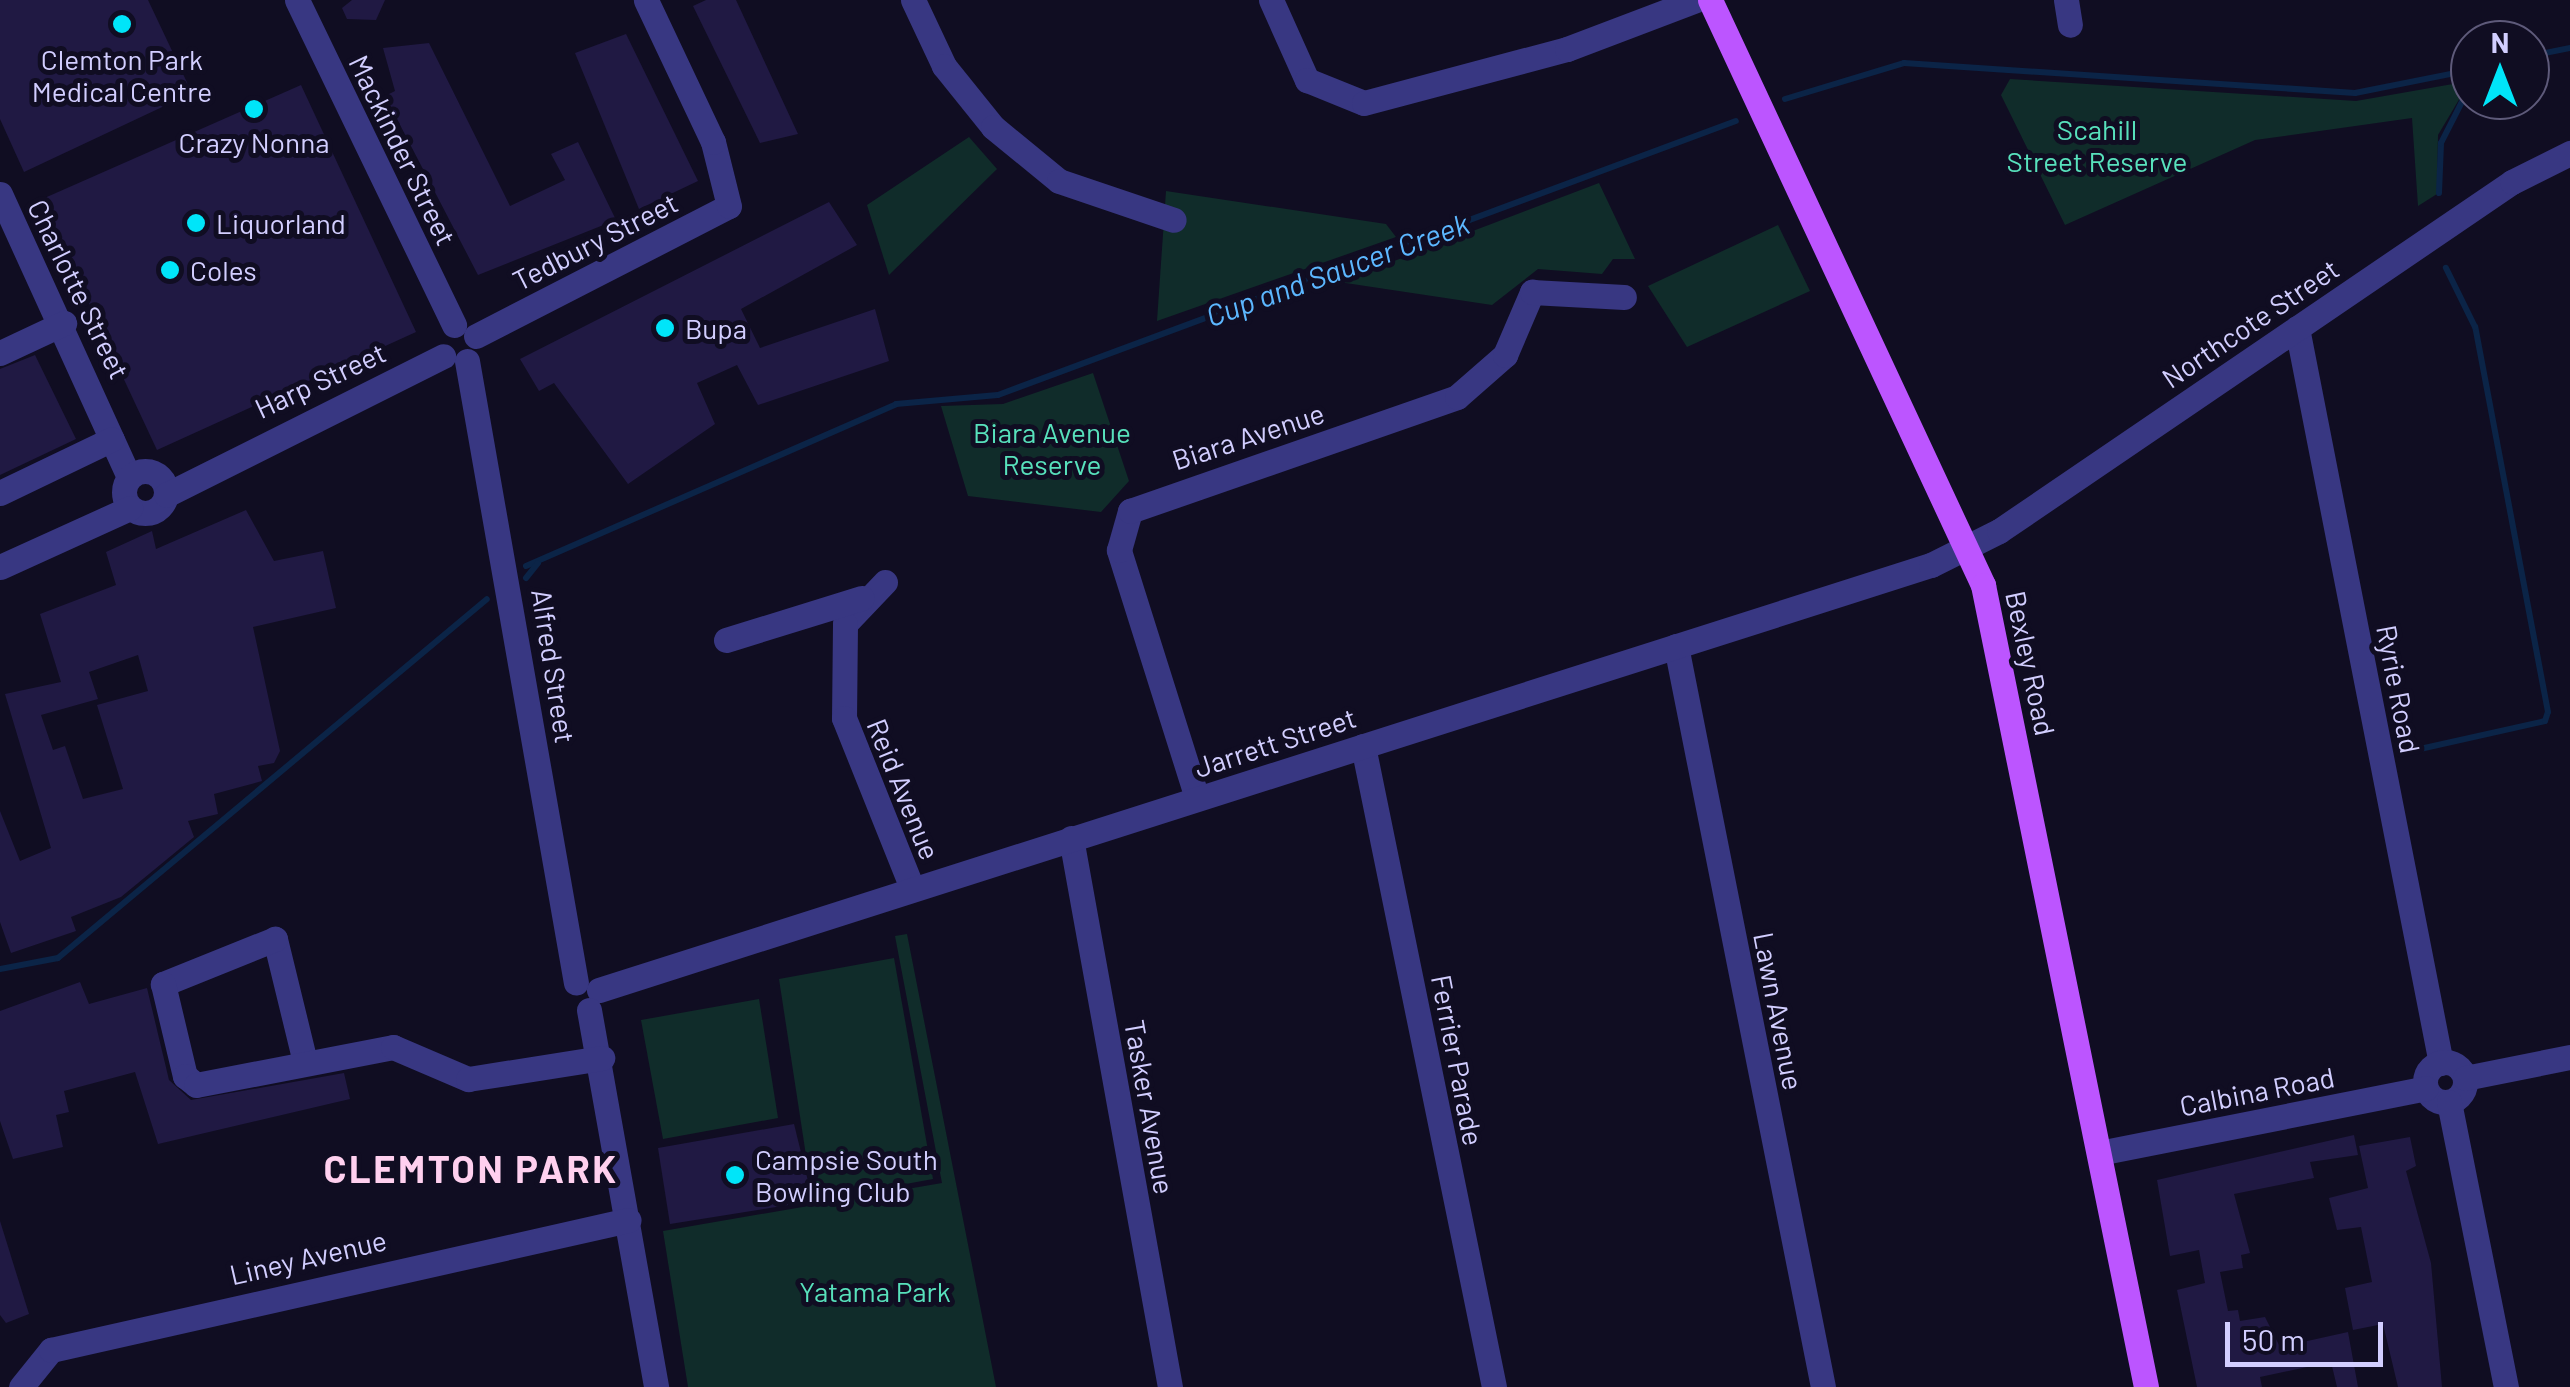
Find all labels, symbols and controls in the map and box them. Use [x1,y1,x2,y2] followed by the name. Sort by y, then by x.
[109,11,135,37] marker: Clemton Park Medical Centre
[2450,20,2550,120] north arrow
[2491,25,2509,59] text: N
[32,42,212,108] place label: Clemton Park Medical Centre
[342,49,464,251] street label: Mackinder Street
[243,98,265,120] marker: Crazy Nonna
[2007,112,2187,178] park label: Scahill Street Reserve
[178,125,330,159] place label: Crazy Nonna
[507,185,683,297] street label: Tedbury Street
[21,194,137,384] street label: Charlotte Street
[1201,205,1473,333] water label: Cup and Saucer Creek
[216,206,346,240] place label: Liquorland
[185,212,207,234] marker: Liquorland
[2155,251,2345,395] street label: Northcote Street
[190,253,257,287] place label: Coles
[159,259,181,281] marker: Coles
[685,311,747,345] place label: Bupa
[654,317,676,339] marker: Bupa
[249,335,391,425] street label: Harp Street
[1168,396,1328,476] street label: Biara Avenue
[973,415,1131,481] park label: Biara Avenue Reserve
[525,586,583,746] street label: Alfred Street
[1999,588,2063,738] street label: Bexley Road
[2370,622,2428,756] street label: Ryrie Road
[1190,700,1360,784] street label: Jarrett Street
[861,714,947,864] street label: Reid Avenue
[1747,929,1811,1093] street label: Lawn Avenue
[1425,972,1491,1148] street label: Ferrier Parade
[1118,1017,1182,1197] street label: Tasker Avenue
[2177,1060,2337,1122] street label: Calbina Road
[755,1142,938,1208] place label: Campsie South Bowling Club
[323,1146,619,1192] district label: CLEMTON PARK
[724,1164,746,1186] marker: Campsie South Bowling Club
[226,1223,390,1291] street label: Liney Avenue
[799,1274,951,1308] park label: Yatama Park
[2230,1302,2388,1364] scale bar
[2242,1321,2305,1357] text: 50 m

